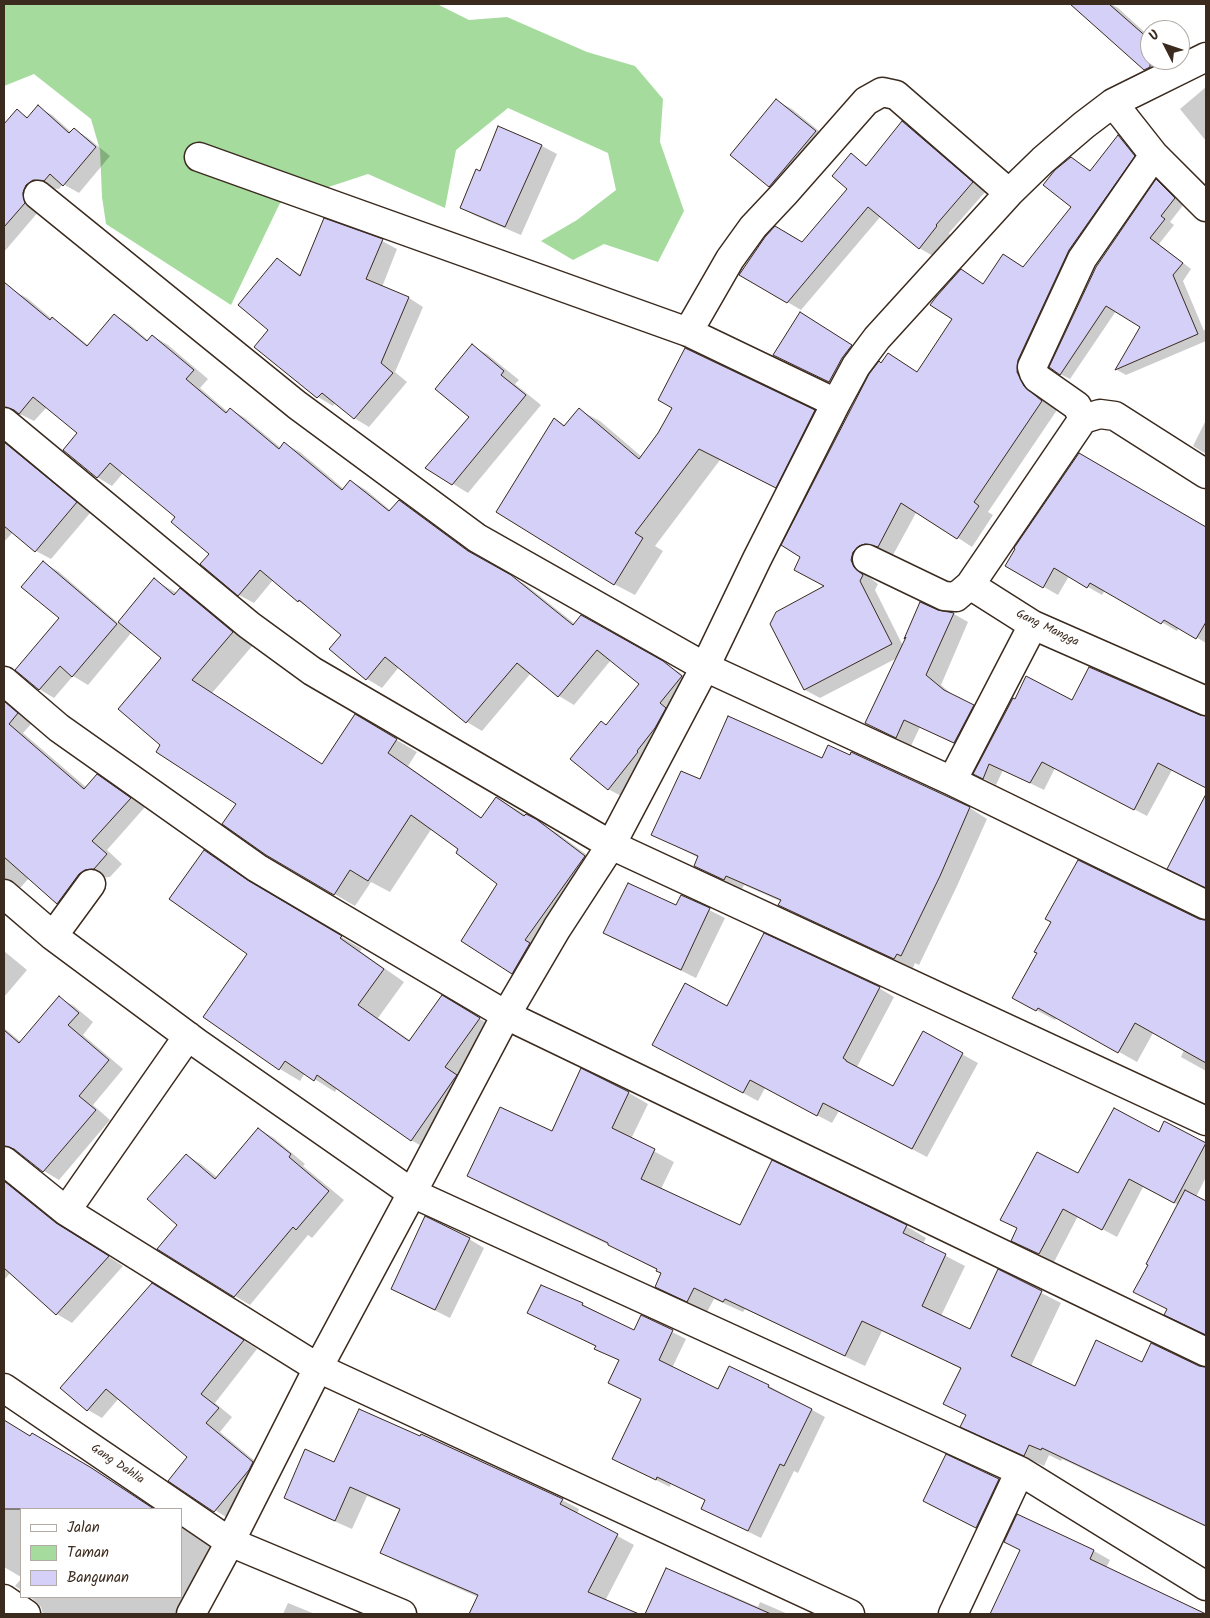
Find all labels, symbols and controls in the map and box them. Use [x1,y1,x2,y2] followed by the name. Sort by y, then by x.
[1140,20,1190,70] north arrow
[1143,25,1165,46] text: U
[1013,608,1081,650] street label: Gang Mangga
[88,1442,146,1488] street label: Gang Dahlia
[20,1508,182,1598] legend
[67,1516,100,1540] text: Jalan
[67,1541,109,1565] text: Taman
[67,1566,129,1590] text: Bangunan

